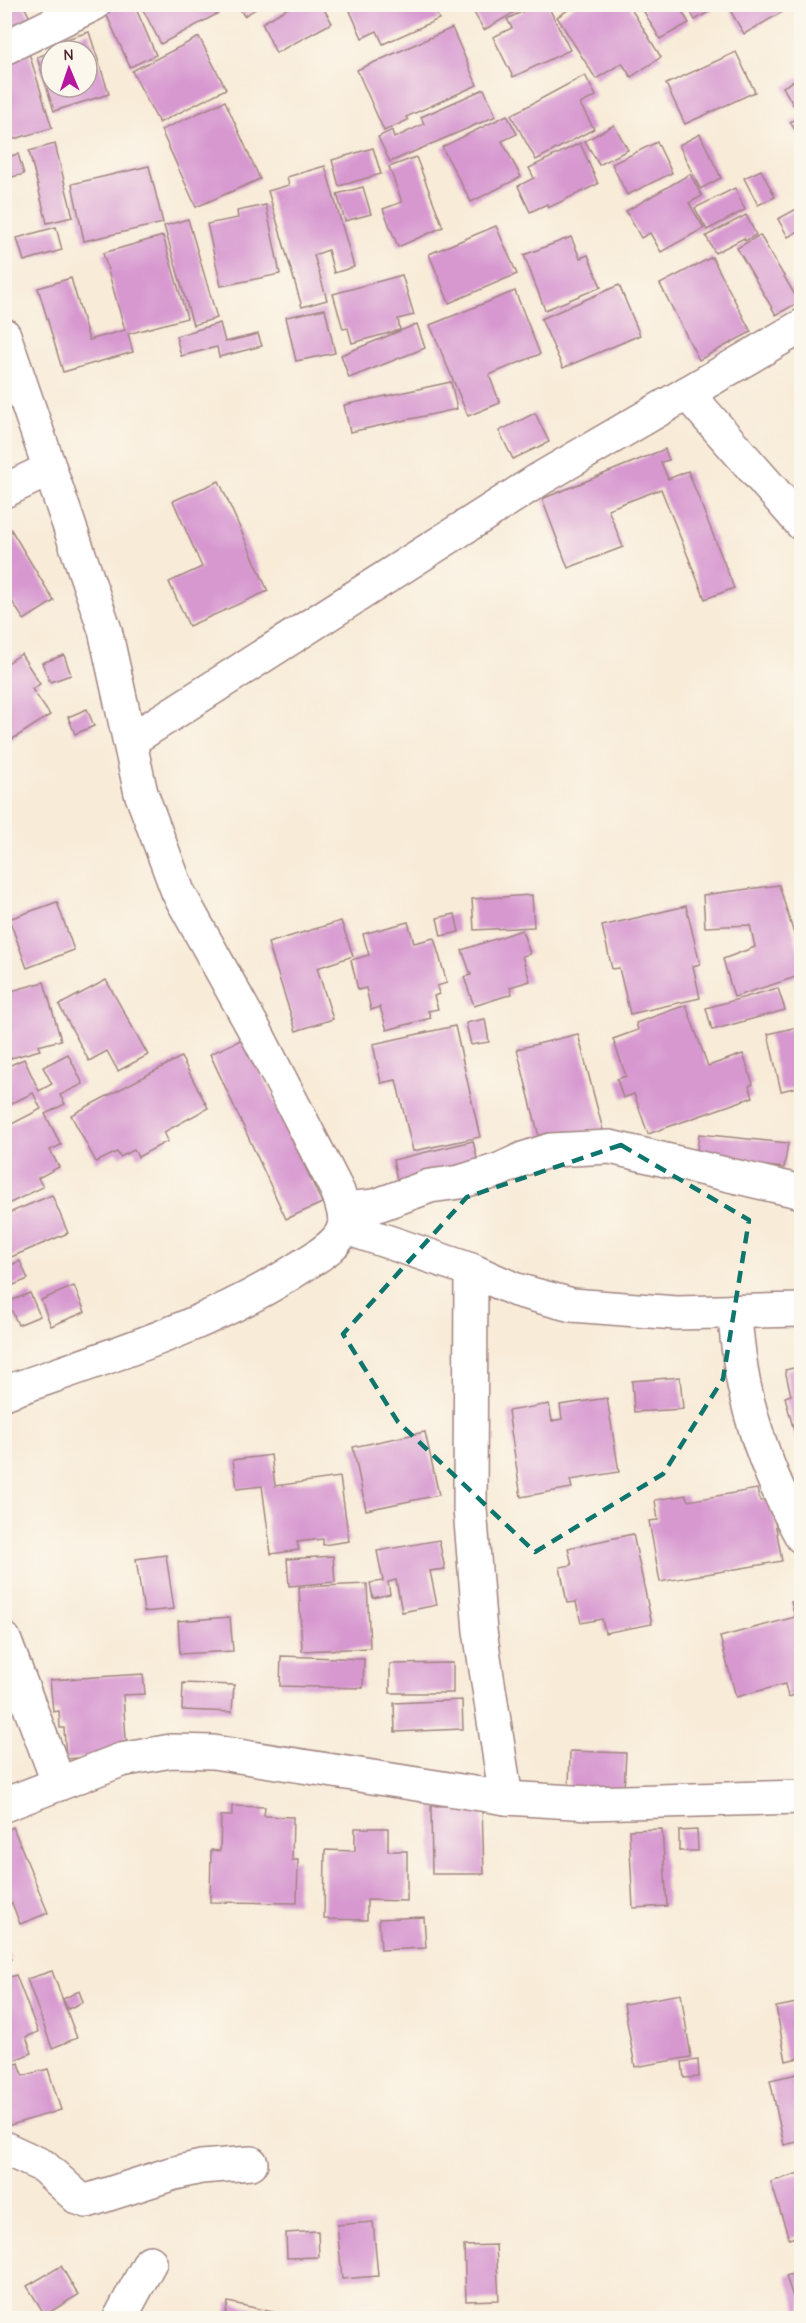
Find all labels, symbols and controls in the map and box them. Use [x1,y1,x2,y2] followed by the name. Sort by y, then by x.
[39,39,99,99] north arrow
[63,46,74,64] text: N

